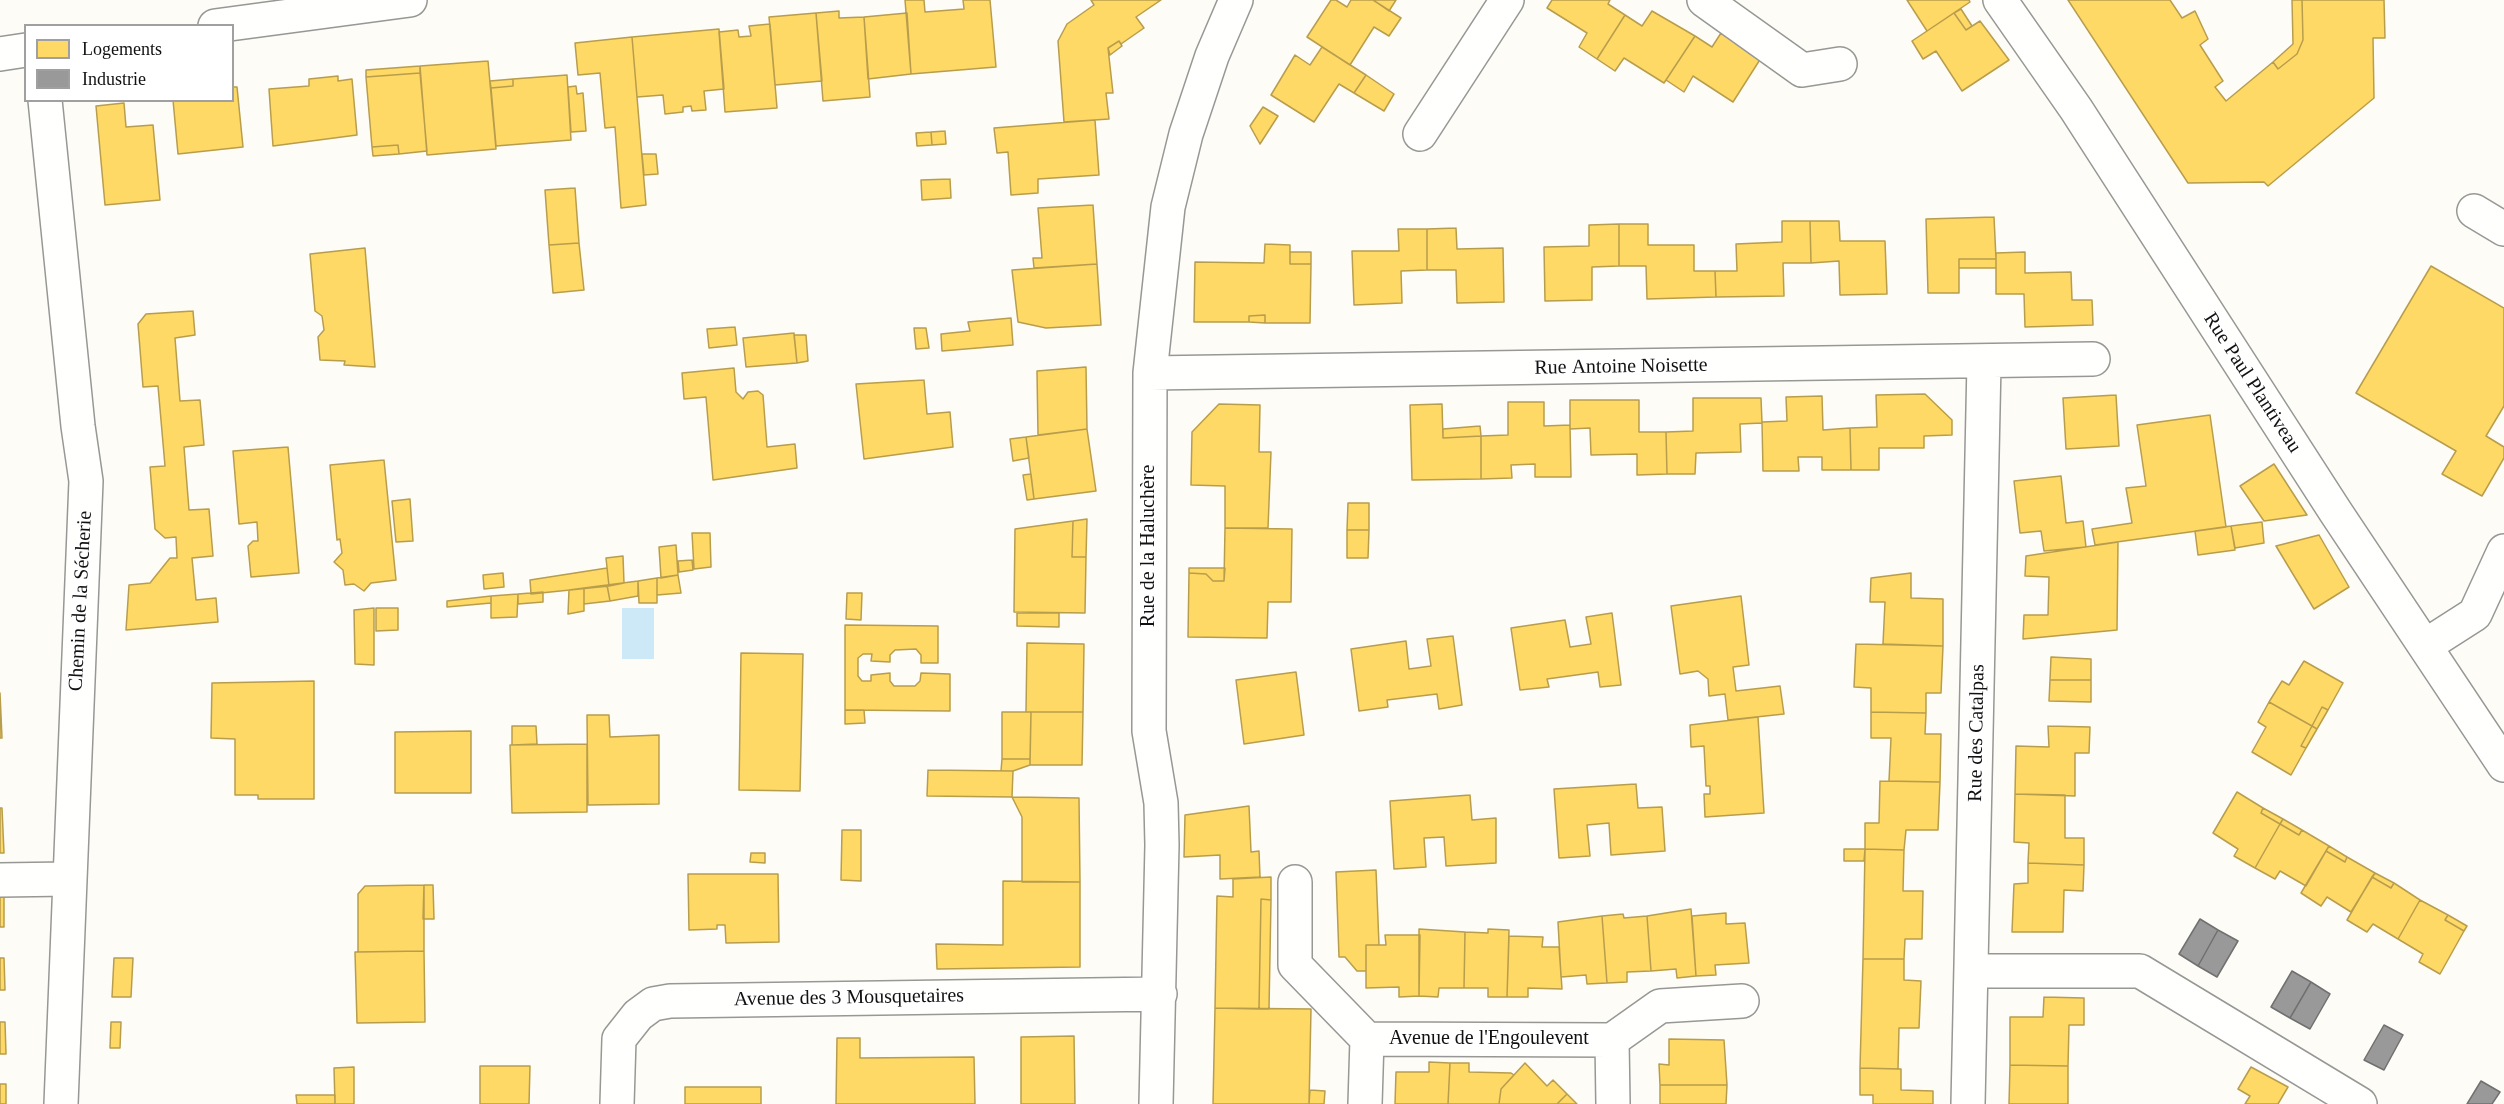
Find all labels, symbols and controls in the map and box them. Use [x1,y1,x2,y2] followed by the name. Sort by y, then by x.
[24,24,234,102] legend
[82,39,162,59] text: Logements
[82,69,146,89] text: Industrie
[2198,308,2306,458] street label: Rue Paul Plantiveau
[1534,353,1708,381] street label: Rue Antoine Noisette
[1137,465,1161,627] street label: Rue de la Haluchère
[64,510,98,692] street label: Chemin de la Sécherie
[1964,664,1990,802] street label: Rue des Catalpas
[734,984,964,1012] street label: Avenue des 3 Mousquetaires
[1389,1027,1589,1051] street label: Avenue de l'Engoulevent

